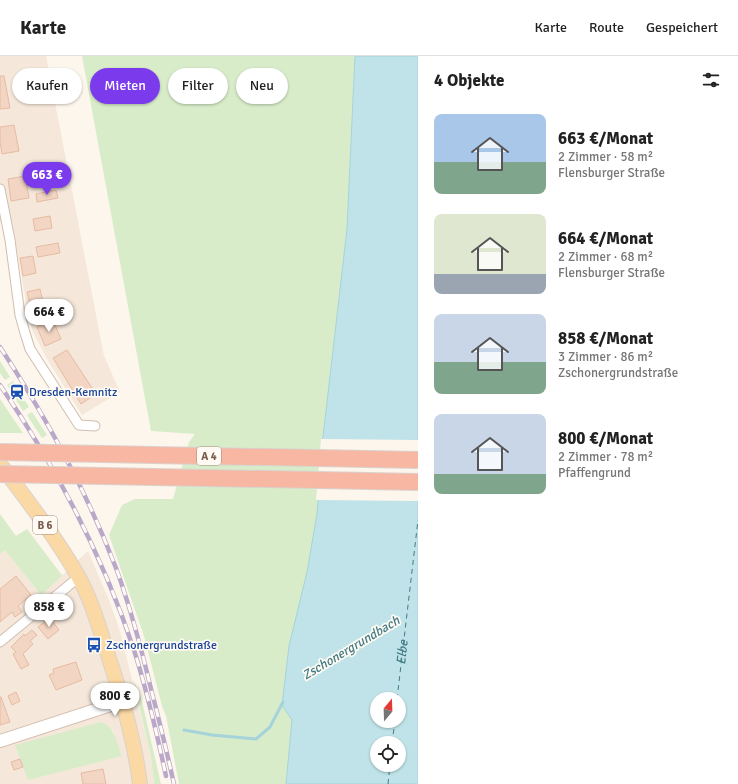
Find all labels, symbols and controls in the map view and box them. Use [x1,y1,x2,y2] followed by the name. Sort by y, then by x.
[20,16,66,40] text: Karte
[534,19,567,36] text: Karte
[589,19,624,36] text: Route
[646,19,718,36] text: Gespeichert
[12,68,82,104] chip: Kaufen
[90,68,160,104] chip: Mieten
[168,68,228,104] chip: Filter
[236,68,288,104] chip: Neu
[700,69,722,91] icon: filters
[434,70,505,91] text: 4 Objekte
[558,128,653,149] text: 663 €/Monat
[466,130,514,178] icon: home
[558,149,653,165] text: 2 Zimmer · 58 m²
[19,162,75,196] pin: 663 €
[558,165,665,181] text: Flensburger Straße
[32,167,62,183] text: 663 €
[558,228,653,249] text: 664 €/Monat
[466,230,514,278] icon: home
[558,249,653,265] text: 2 Zimmer · 68 m²
[558,265,665,281] text: Flensburger Straße
[21,299,77,333] pin: 664 €
[34,304,64,320] text: 664 €
[558,328,653,349] text: 858 €/Monat
[466,330,514,378] icon: home
[558,349,653,365] text: 3 Zimmer · 86 m²
[558,365,678,381] text: Zschonergrundstraße
[8,383,26,401] station icon: Dresden-Kemnitz
[29,385,117,400] place label: Dresden-Kemnitz
[558,428,653,449] text: 800 €/Monat
[466,430,514,478] icon: home
[197,447,221,465] road number: A 4
[558,449,653,465] text: 2 Zimmer · 78 m²
[558,465,631,481] text: Pfaffengrund
[33,516,57,534] road number: B 6
[21,594,77,628] pin: 858 €
[34,599,64,615] text: 858 €
[299,612,403,683] water label: Zschonergrundbach
[85,636,103,654] bus stop icon: Zschonergrundstraße
[106,638,217,653] place label: Zschonergrundstraße
[393,638,412,665] water label: Elbe
[87,683,143,717] pin: 800 €
[100,688,130,704] text: 800 €
[370,692,406,728] north arrow
[370,692,406,772] map controls
[370,736,406,772] button: locate

